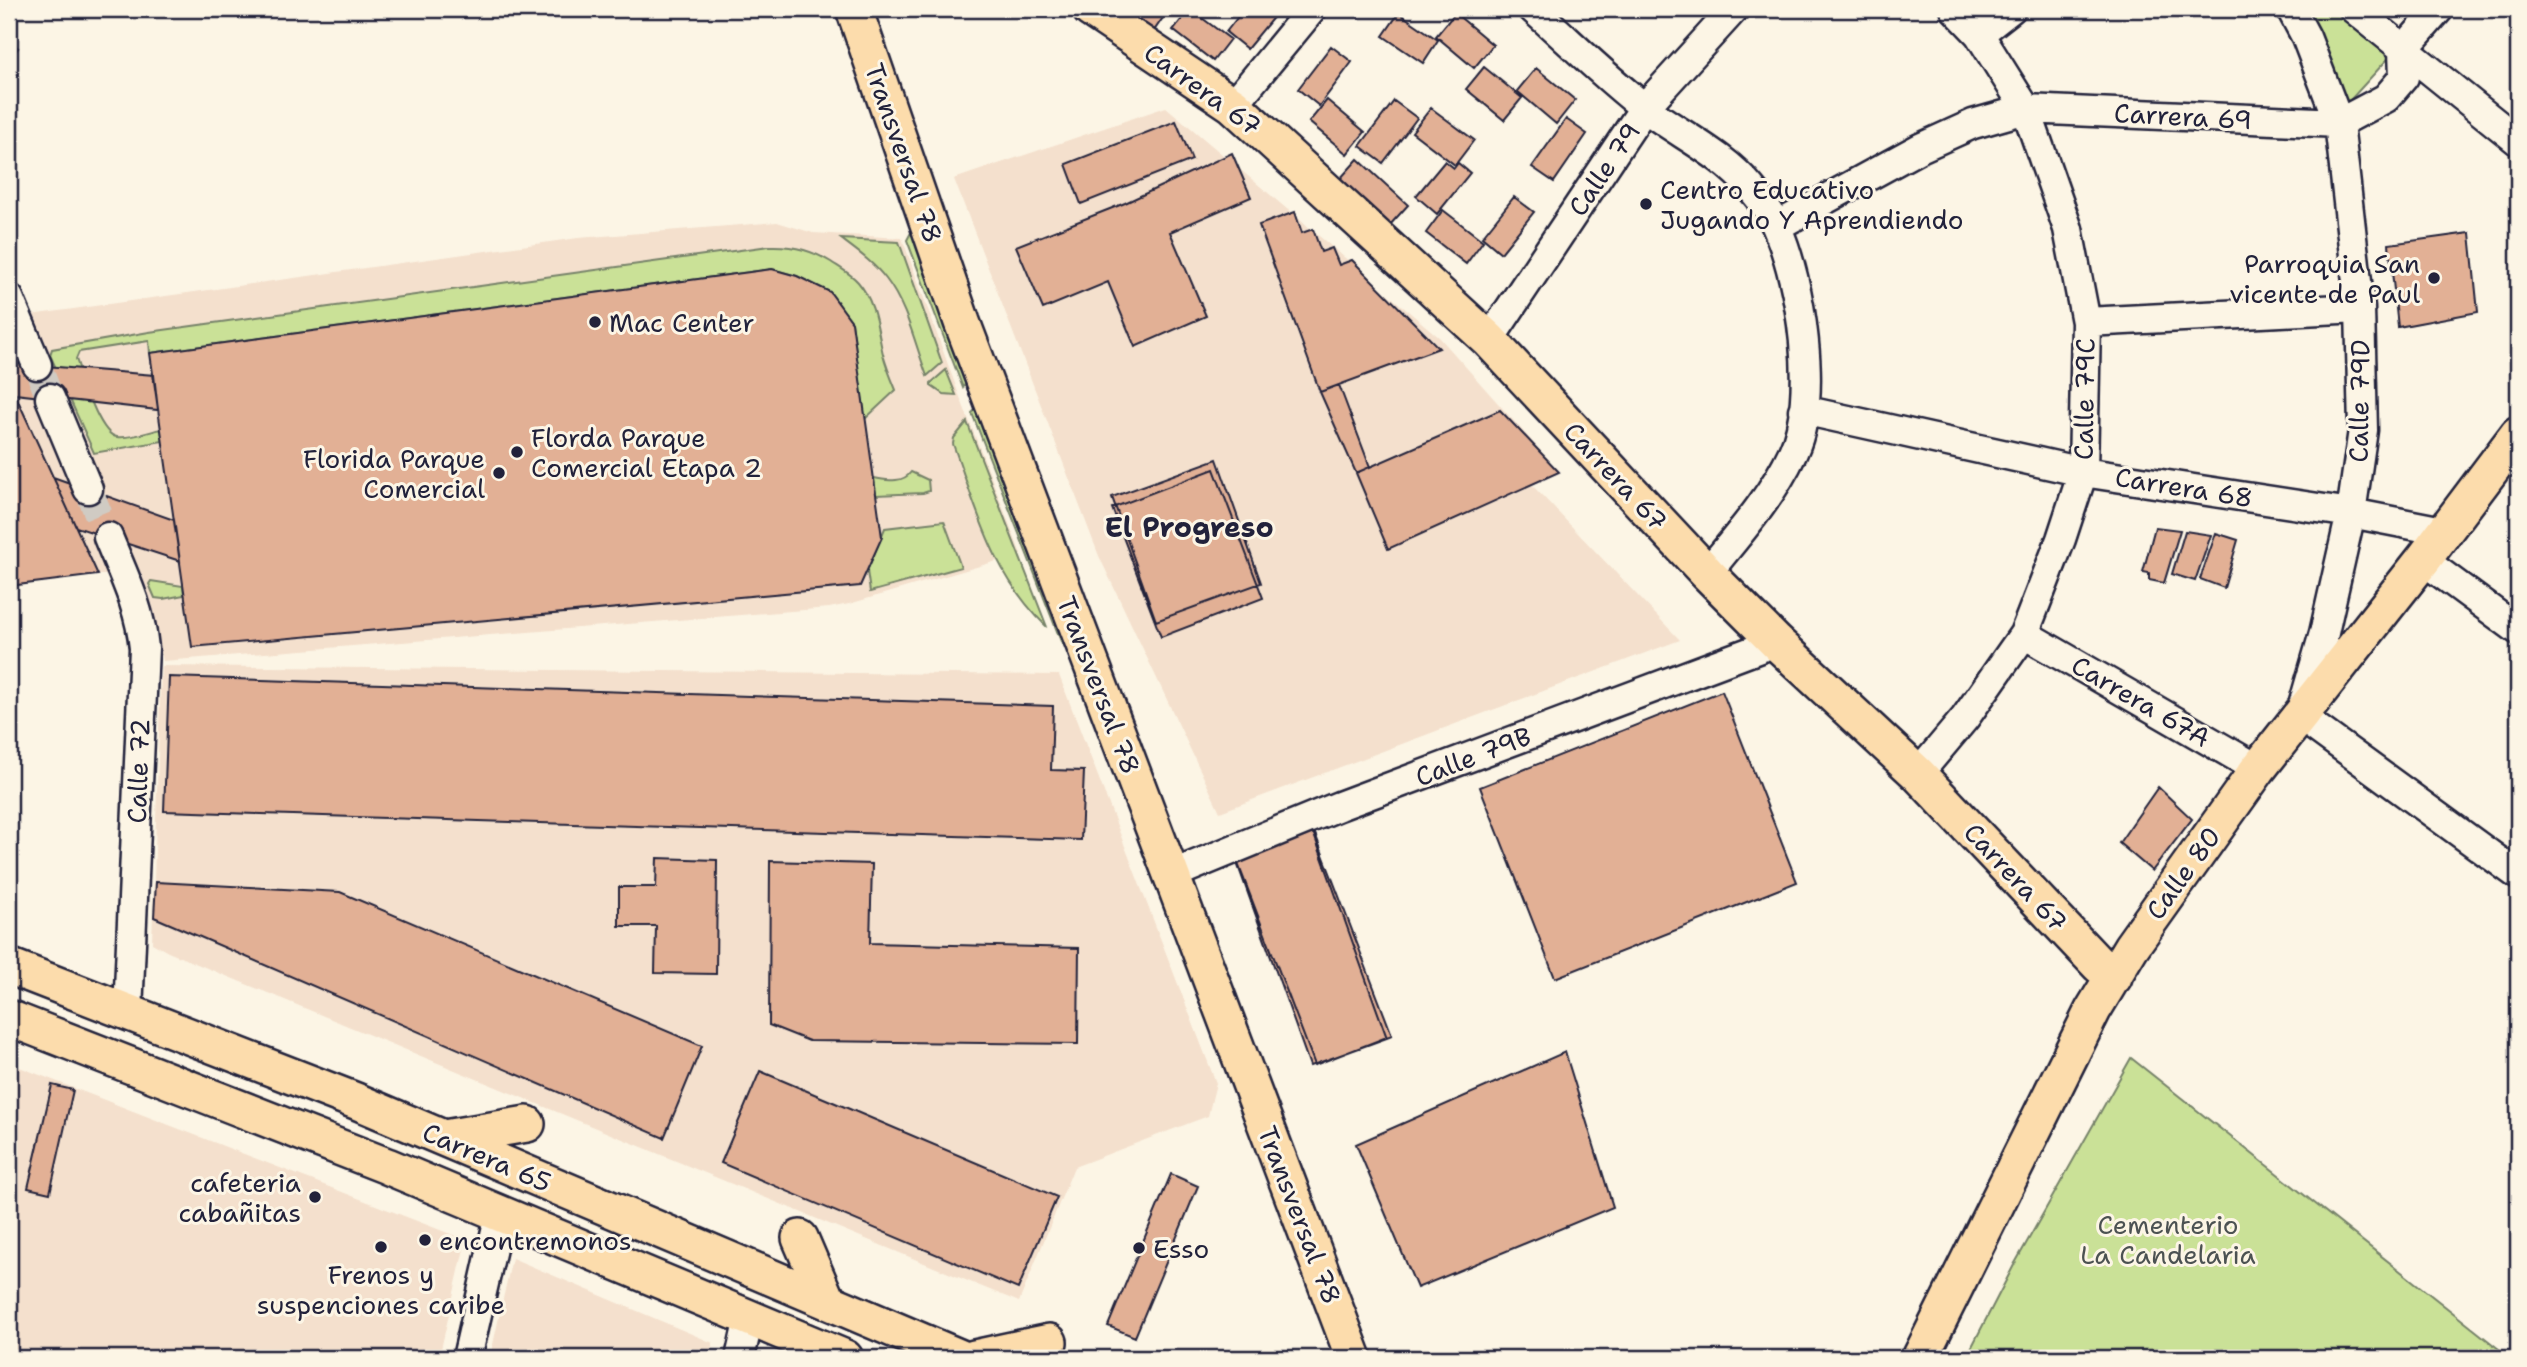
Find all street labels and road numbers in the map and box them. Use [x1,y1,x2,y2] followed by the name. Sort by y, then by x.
[1137,35,1269,143] street label: Carrera 67
[857,58,951,248] street label: Transversal 78
[2113,95,2253,137] street label: Carrera 69
[1560,115,1648,223] street label: Calle 79
[2065,338,2103,460] street label: Calle 79C
[2340,339,2378,463] street label: Calle 79D
[1556,414,1676,538] street label: Carrera 67
[2113,459,2255,515] street label: Carrera 68
[1049,591,1149,779] street label: Transversal 78
[2065,647,2217,755] street label: Carrera 67A
[119,718,157,824] street label: Calle 72
[1410,718,1536,794] street label: Calle 79B
[1956,815,2076,939] street label: Carrera 67
[2138,820,2228,926] street label: Calle 80
[417,1114,557,1200] street label: Carrera 65
[1250,1121,1350,1309] street label: Transversal 78

